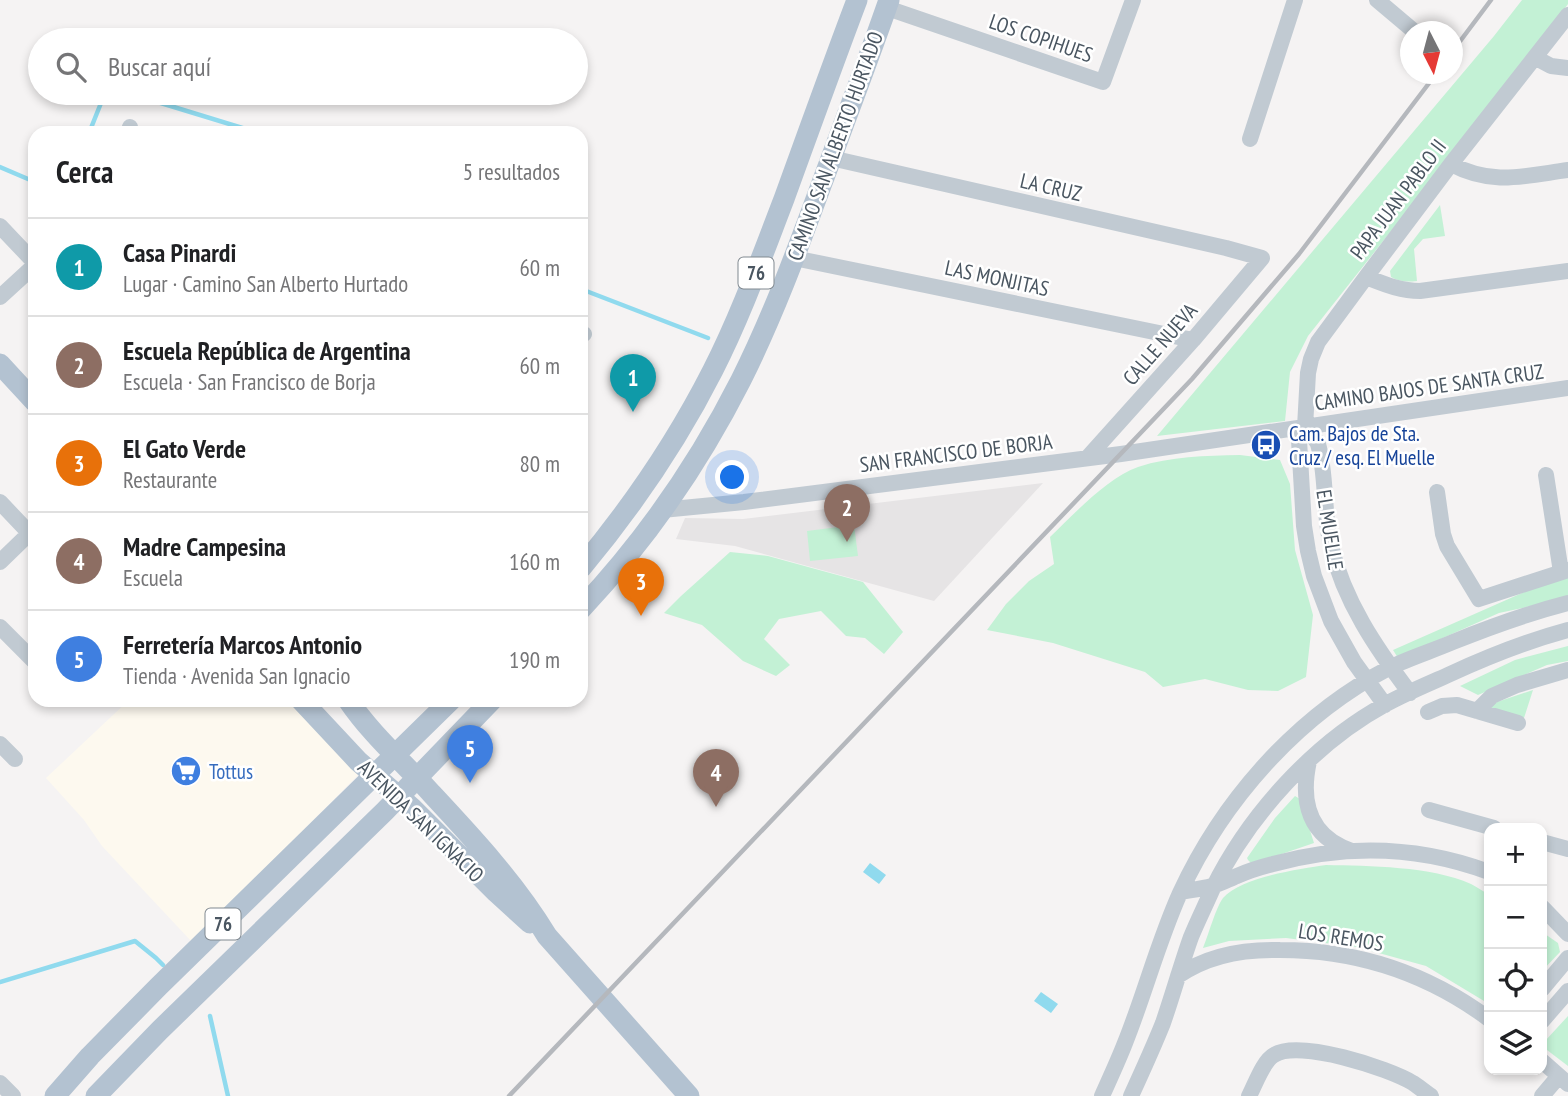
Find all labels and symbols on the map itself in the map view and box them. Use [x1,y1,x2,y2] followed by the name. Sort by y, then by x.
[986,8,1096,68] street label: LOS COPIHUES
[1400,21,1463,84] north arrow
[781,28,889,264] street label: CAMINO SAN ALBERTO HURTADO
[1344,134,1452,264] street label: PAPA JUAN PABLO II
[1018,167,1084,207] street label: LA CRUZ
[943,254,1051,302] street label: LAS MONJITAS
[738,258,774,288] road number: 76
[1117,297,1203,391] street label: CALLE NUEVA
[610,354,656,412] pin: 1
[1313,358,1545,416] street label: CAMINO BAJOS DE SANTA CRUZ
[1289,420,1435,471] place label: Cam. Bajos de Sta. Cruz / esq. El Muelle
[858,428,1054,478] street label: SAN FRANCISCO DE BORJA
[1249,428,1283,462] bus stop icon: Cam. Bajos de Sta. Cruz / esq. El Muelle
[715,460,749,494] your location
[824,484,870,542] pin: 2
[1310,488,1350,572] street label: EL MUELLE
[618,558,664,616] pin: 3
[447,725,493,783] pin: 5
[693,749,739,807] pin: 4
[169,754,203,788] supermarket icon: Tottus
[352,754,490,888] street label: AVENIDA SAN IGNACIO
[209,758,253,785] place label: Tottus
[206,908,241,940] road number: 76
[1297,917,1385,957] street label: LOS REMOS

